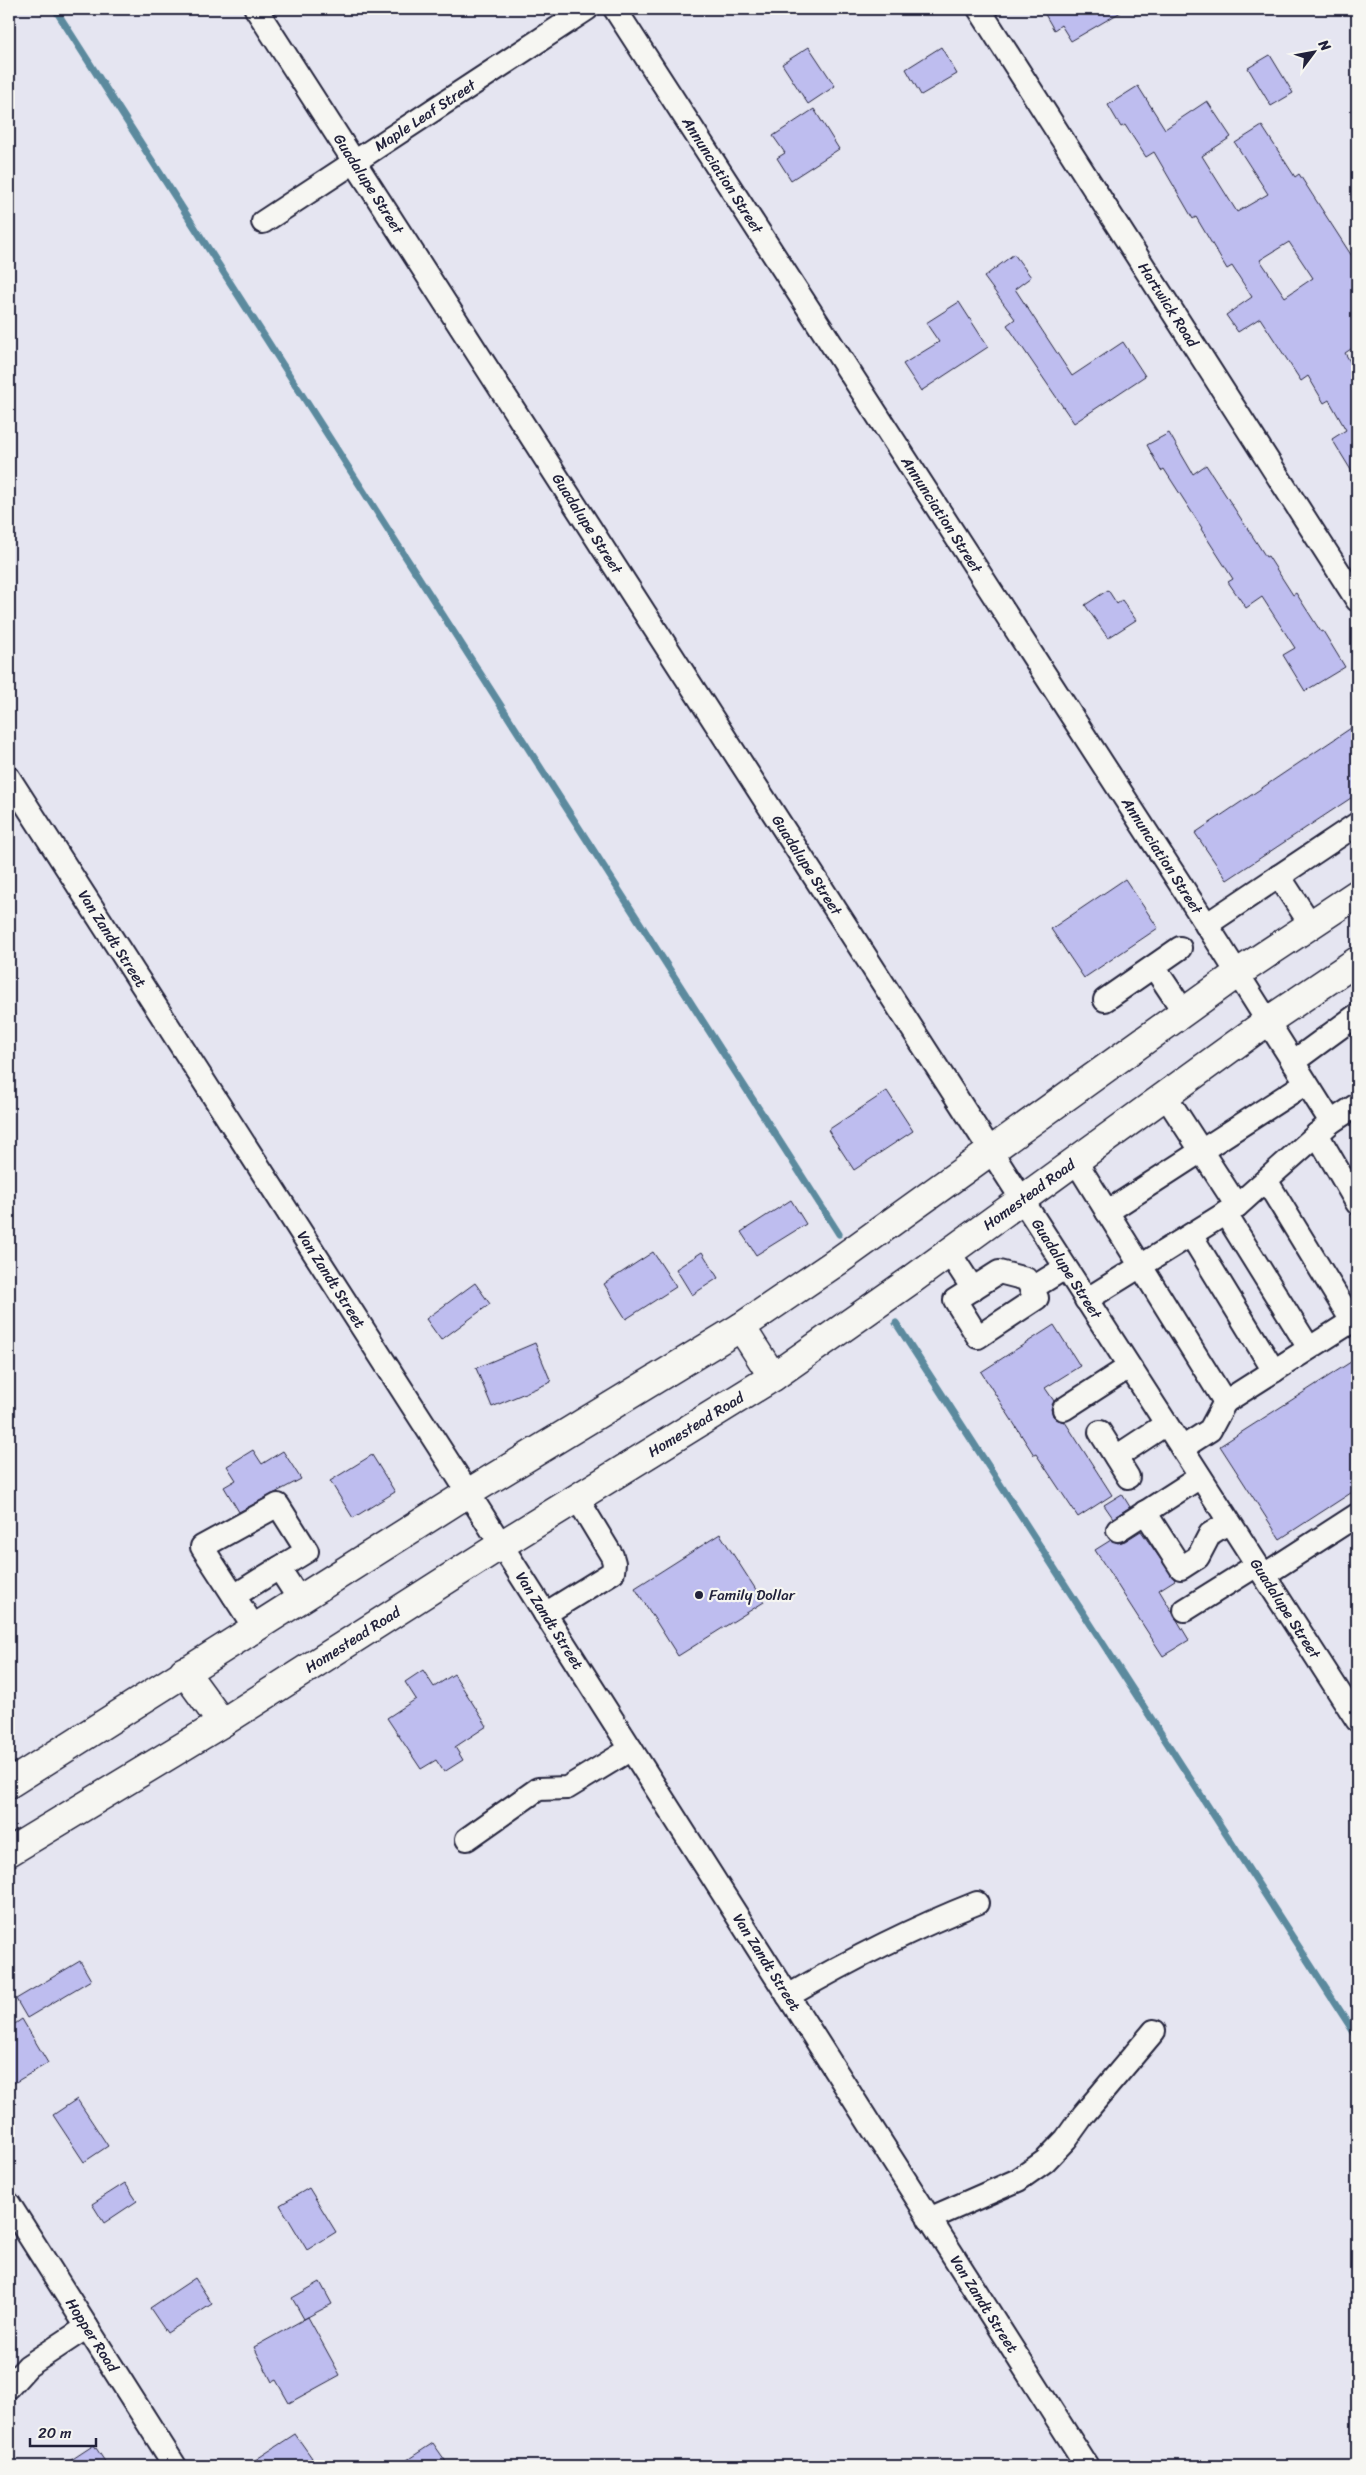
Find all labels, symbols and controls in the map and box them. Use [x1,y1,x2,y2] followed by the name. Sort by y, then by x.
[1288,28,1338,78] north arrow
[1311,34,1338,56] text: N
[369,72,482,159] street label: Maple Leaf Street
[674,111,770,240] street label: Annunciation Street
[326,128,411,240] street label: Guadalupe Street
[1131,257,1206,353] street label: Hartwick Road
[894,450,990,579] street label: Annunciation Street
[545,468,630,580] street label: Guadalupe Street
[1114,791,1210,920] street label: Annunciation Street
[765,810,850,921] street label: Guadalupe Street
[71,885,154,993] street label: Van Zandt Street
[977,1151,1082,1237] street label: Homestead Road
[1024,1213,1109,1325] street label: Guadalupe Street
[290,1225,373,1334] street label: Van Zandt Street
[643,1384,750,1464] street label: Homestead Road
[1243,1553,1328,1665] street label: Guadalupe Street
[508,1566,591,1675] street label: Van Zandt Street
[709,1582,796,1608] place label: Family Dollar
[693,1589,705,1601] marker: Family Dollar
[300,1599,407,1680] street label: Homestead Road
[726,1908,808,2017] street label: Van Zandt Street
[943,2250,1025,2359] street label: Van Zandt Street
[59,2293,126,2378] street label: Hopper Road
[30,2415,96,2447] scale bar
[38,2420,72,2446] text: 20 m

